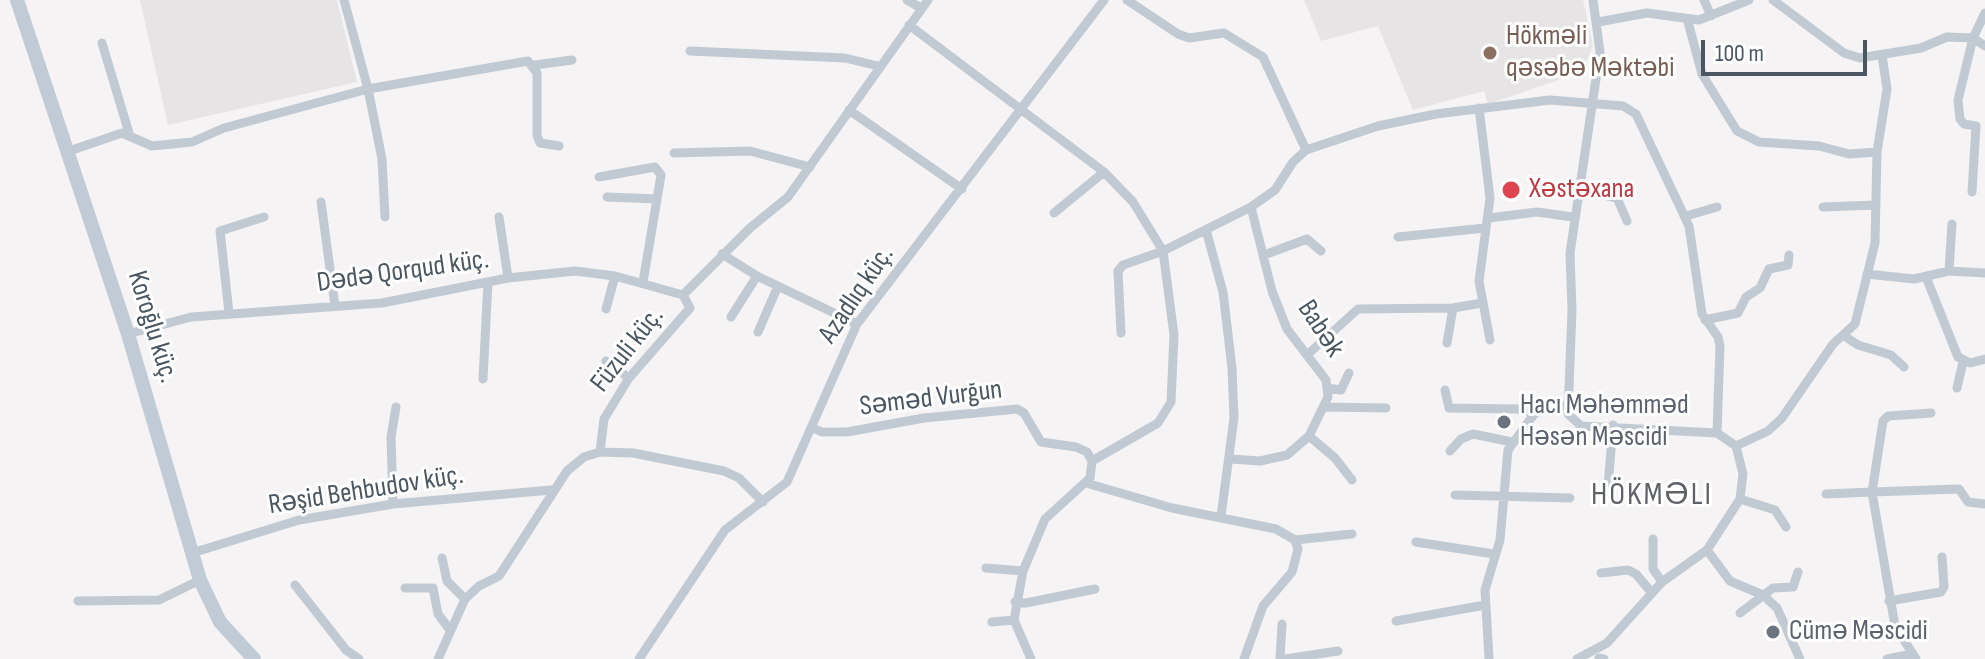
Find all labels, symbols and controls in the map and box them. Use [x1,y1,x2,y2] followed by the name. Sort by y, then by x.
[1506,20,1674,86] place label: Hökməli qəsəbə Məktəbi
[1705,24,1871,74] scale bar
[1715,39,1764,68] text: 100 m
[1481,44,1499,62] marker: Hökməli qəsəbə Məktəbi
[1529,173,1634,207] place label: Xəstəxana
[1500,179,1522,201] marker: Xəstəxana
[812,240,902,350] street label: Azadlıq küç.
[315,243,491,301] street label: Dədə Qorqud küç.
[119,267,185,387] street label: Koroğlu küç.
[1289,294,1351,364] street label: Babək
[584,301,672,399] street label: Füzuli küç.
[858,374,1004,424] street label: Səməd Vurğun
[1520,389,1689,455] place label: Hacı Məhəmməd Həsən Məscidi
[1495,413,1513,431] marker: Hacı Məhəmməd Həsən Məscidi
[266,459,466,523] street label: Rəşid Behbudov küç.
[1591,477,1713,515] district label: HÖKMƏLI
[1789,615,1928,649] place label: Cümə Məscidi
[1764,623,1782,641] marker: Cümə Məscidi

